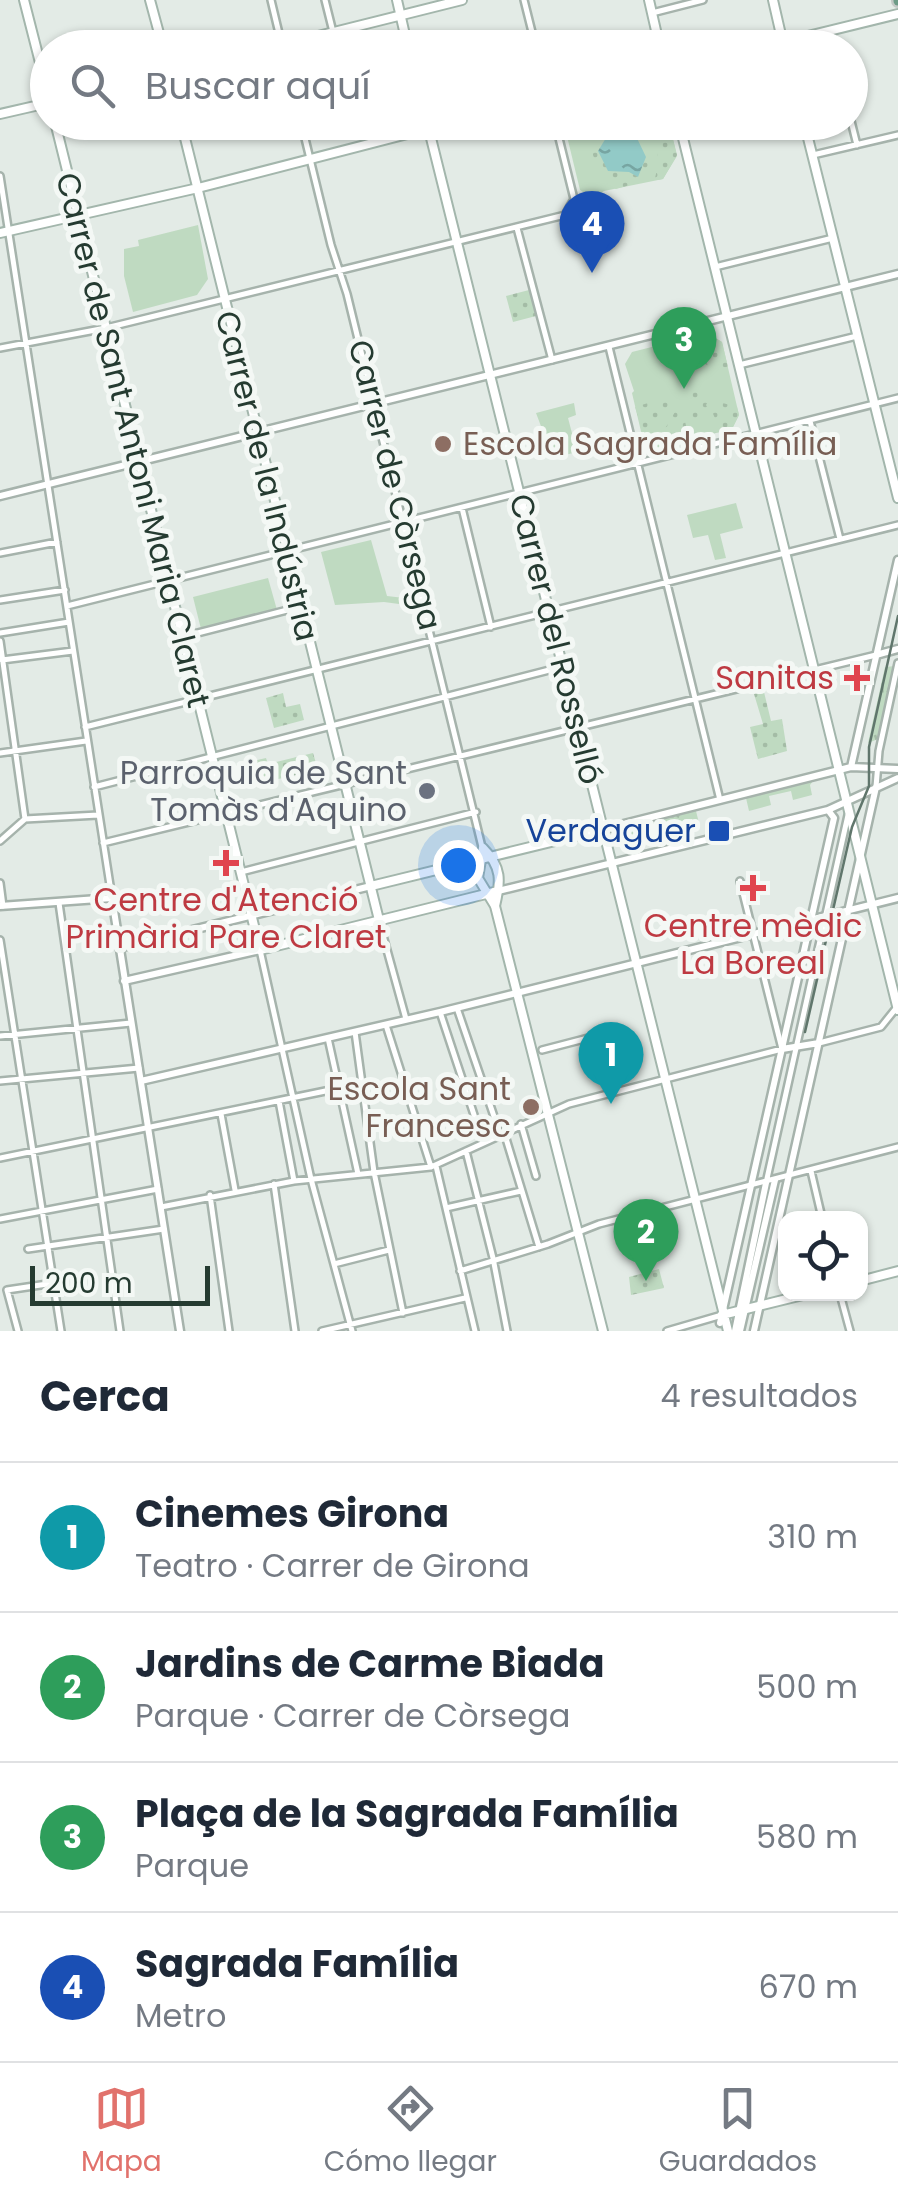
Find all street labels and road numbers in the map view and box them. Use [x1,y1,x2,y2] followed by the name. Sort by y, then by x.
[45,168,222,712] street label: Carrer de Sant Antoni Maria Claret
[205,306,330,646] street label: Carrer de la Indústria
[338,335,453,635] street label: Carrer de Còrsega
[499,489,614,789] street label: Carrer del Rosselló

